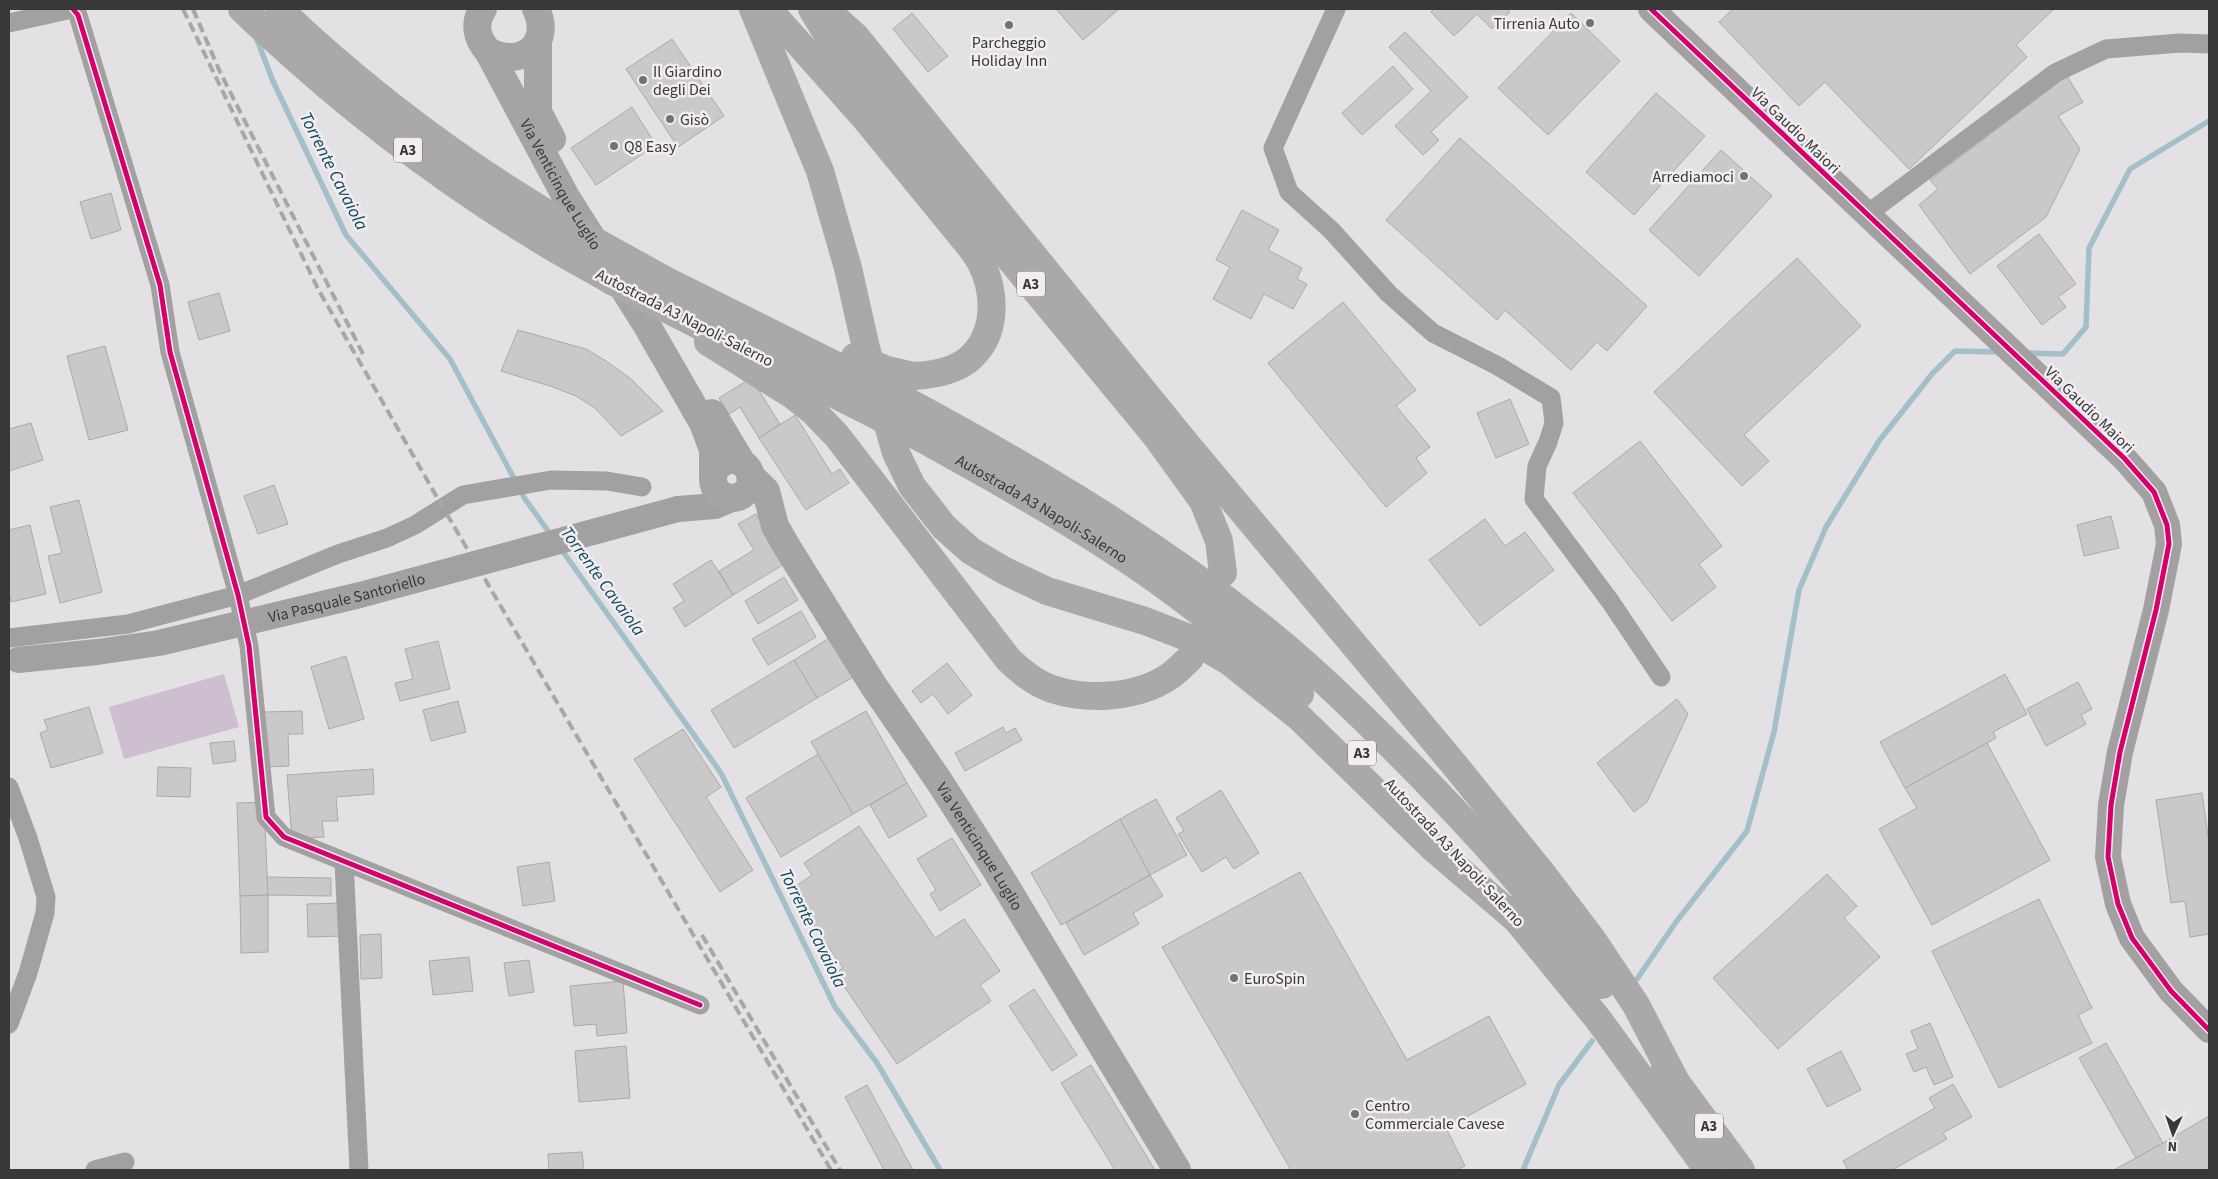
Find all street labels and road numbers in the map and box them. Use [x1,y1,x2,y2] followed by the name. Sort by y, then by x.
[1746,82,1845,179] street label: Via Gaudio Maiori
[514,115,607,254] street label: Via Venticinque Luglio
[394,138,422,162] road number: A3
[592,264,777,372] street label: Autostrada A3 Napoli-Salerno
[1017,272,1045,296] road number: A3
[2040,361,2139,458] street label: Via Gaudio Maiori
[952,449,1132,569] street label: Autostrada A3 Napoli-Salerno
[266,568,428,629] street label: Via Pasquale Santoriello
[1348,740,1376,766] road number: A3
[1379,773,1529,932] street label: Autostrada A3 Napoli-Salerno
[931,778,1028,915] street label: Via Venticinque Luglio
[1695,1114,1723,1138] road number: A3

